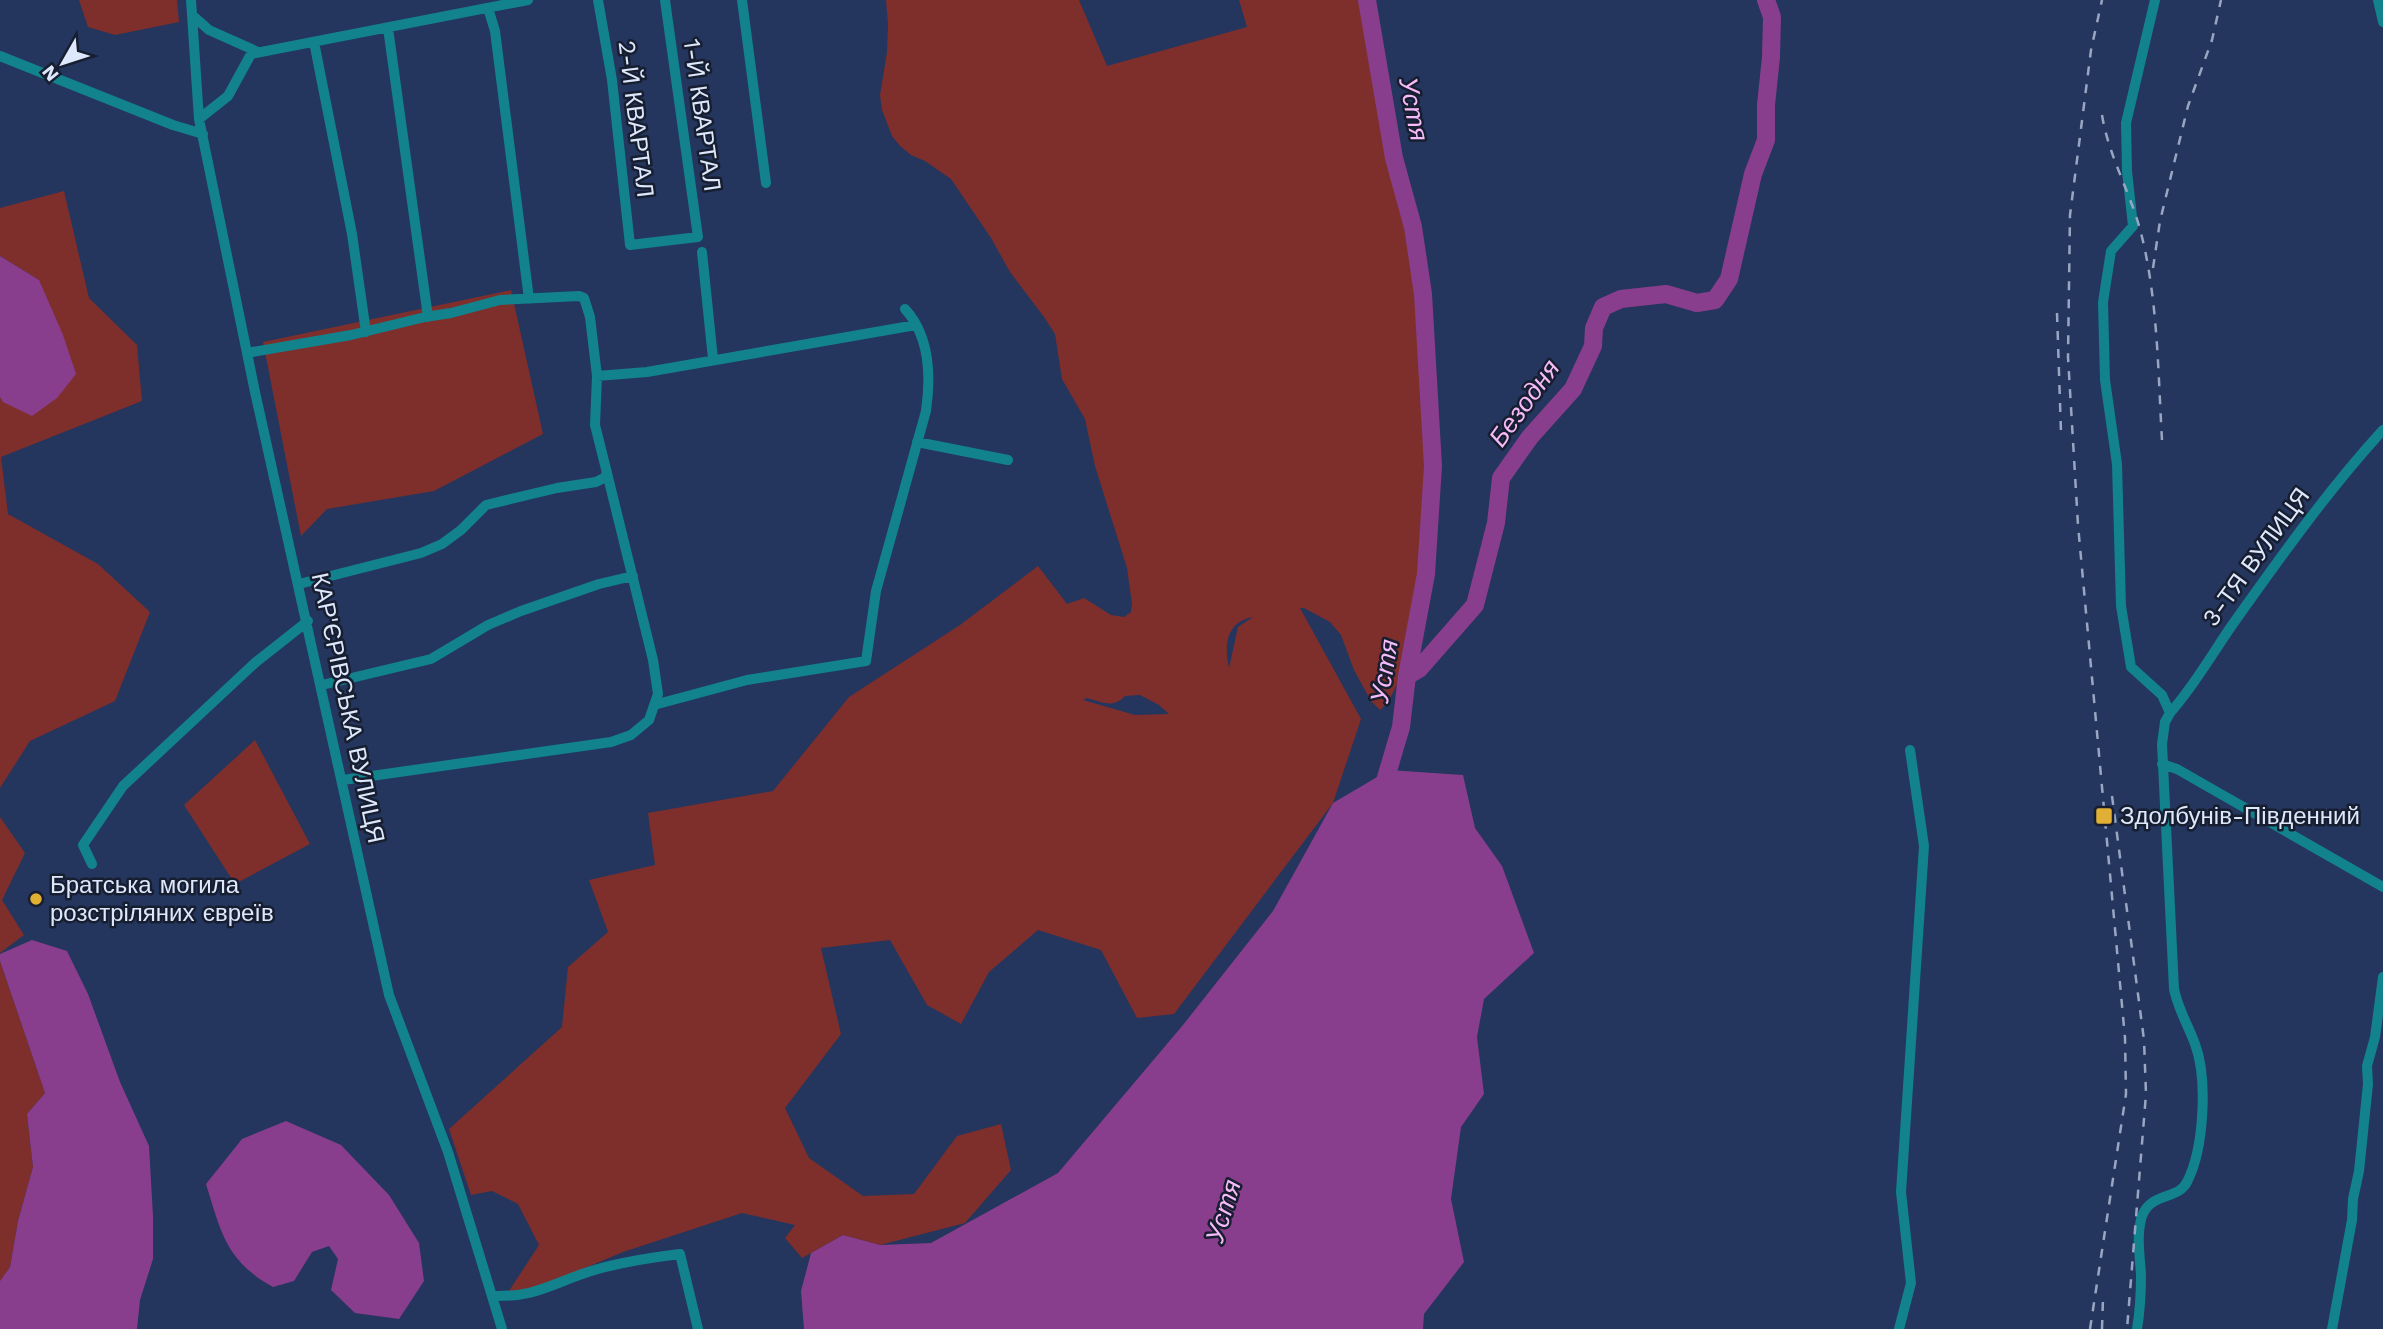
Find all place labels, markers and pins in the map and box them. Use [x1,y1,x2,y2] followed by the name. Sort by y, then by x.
[2120,802,2360,830] place label: Здолбунів-Південний
[2094,806,2114,826] marker: Здолбунів-Південний
[50,871,274,927] place label: Братська могила розстріляних євреїв
[28,891,44,907] marker: Братська могила розстріляних євреїв

